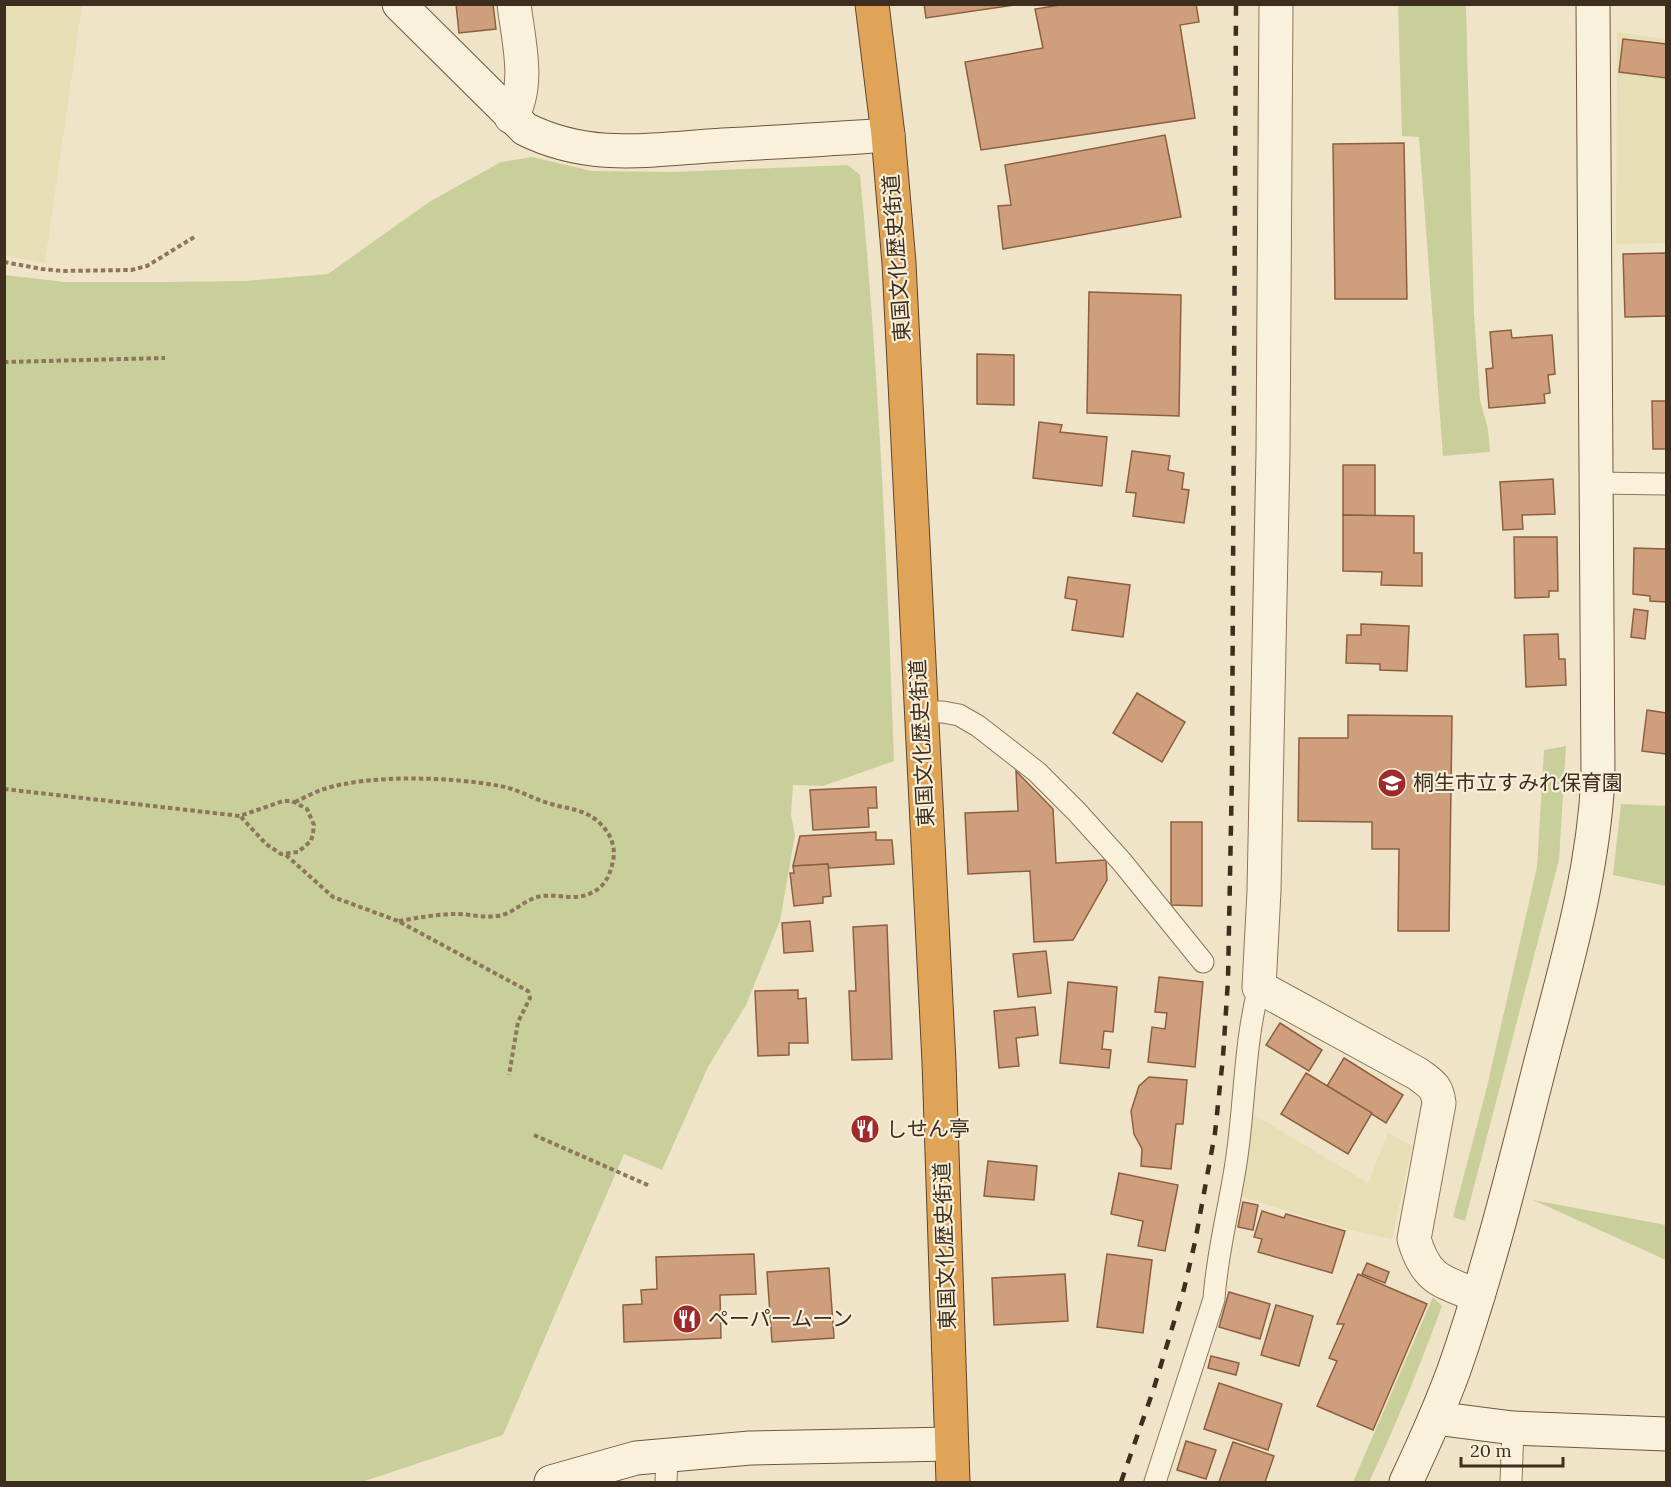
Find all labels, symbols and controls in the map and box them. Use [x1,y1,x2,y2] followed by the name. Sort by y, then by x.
[877,173,916,343] street label: 東国文化歴史街道
[904,658,939,828] street label: 東国文化歴史街道
[1376,767,1408,799] school or university icon: 桐生市立すみれ保育園
[1413,769,1623,796] place label: 桐生市立すみれ保育園
[849,1113,881,1145] restaurant icon: しせん亭
[886,1115,970,1142] place label: しせん亭
[928,1162,961,1330] street label: 東国文化歴史街道
[671,1303,703,1335] restaurant icon: ペーパームーン
[708,1305,853,1332] place label: ペーパームーン
[1461,1430,1563,1468] scale bar
[1470,1439,1512,1462] text: 20 m

